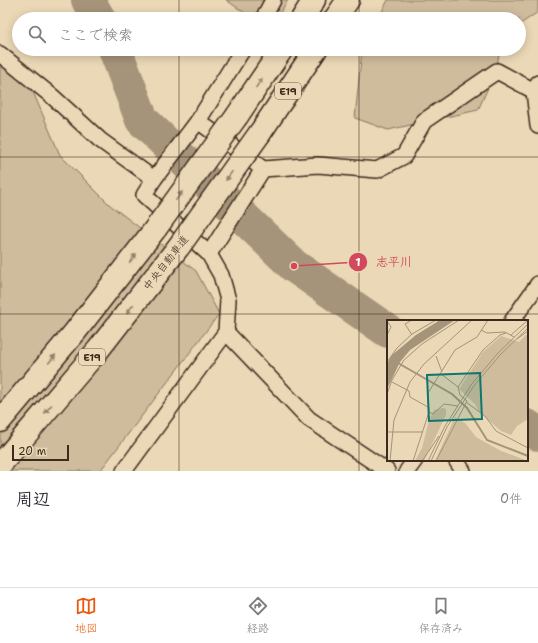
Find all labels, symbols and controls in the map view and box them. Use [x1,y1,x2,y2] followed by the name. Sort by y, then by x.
[12,12,526,56] search box
[26,23,48,45] icon: search
[58,25,133,45] text: ここで検索
[255,78,263,88] one-way arrow
[275,83,301,99] road number: E19
[226,171,234,181] one-way arrow
[175,191,183,202] one-way arrow
[140,232,192,294] street label: 中央自動車道
[348,250,420,274] callout: 志平川
[129,252,137,263] one-way arrow
[355,254,361,270] text: 1
[376,254,412,270] text: 志平川
[126,304,135,315] one-way arrow
[387,320,528,461] inset map
[79,349,105,365] road number: E19
[48,354,57,365] one-way arrow
[43,404,52,415] one-way arrow
[12,443,69,462] scale bar
[18,444,46,459] text: 20 m
[16,488,50,510] text: 周辺
[500,490,522,507] text: 0件
[75,595,97,636] tab: 地図
[247,595,269,636] tab: 経路
[419,595,463,636] tab: 保存済み

